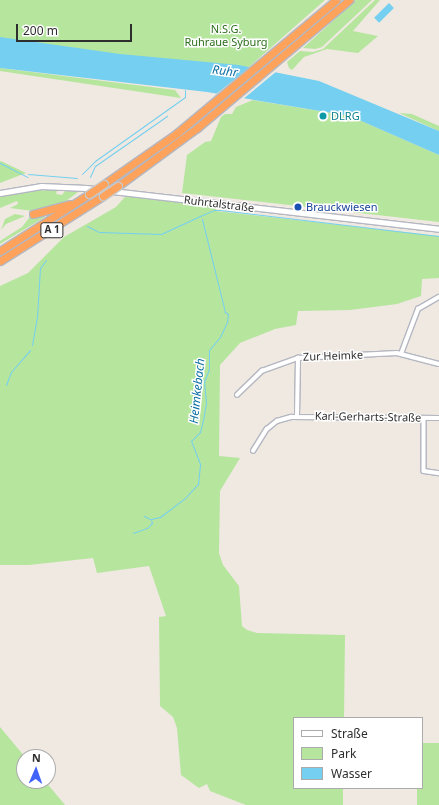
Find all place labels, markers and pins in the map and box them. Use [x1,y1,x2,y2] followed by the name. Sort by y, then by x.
[331,109,360,123] place label: DLRG
[318,111,328,121] marker: DLRG
[306,200,378,214] place label: Brauckwiesen
[293,202,303,212] marker: Brauckwiesen

